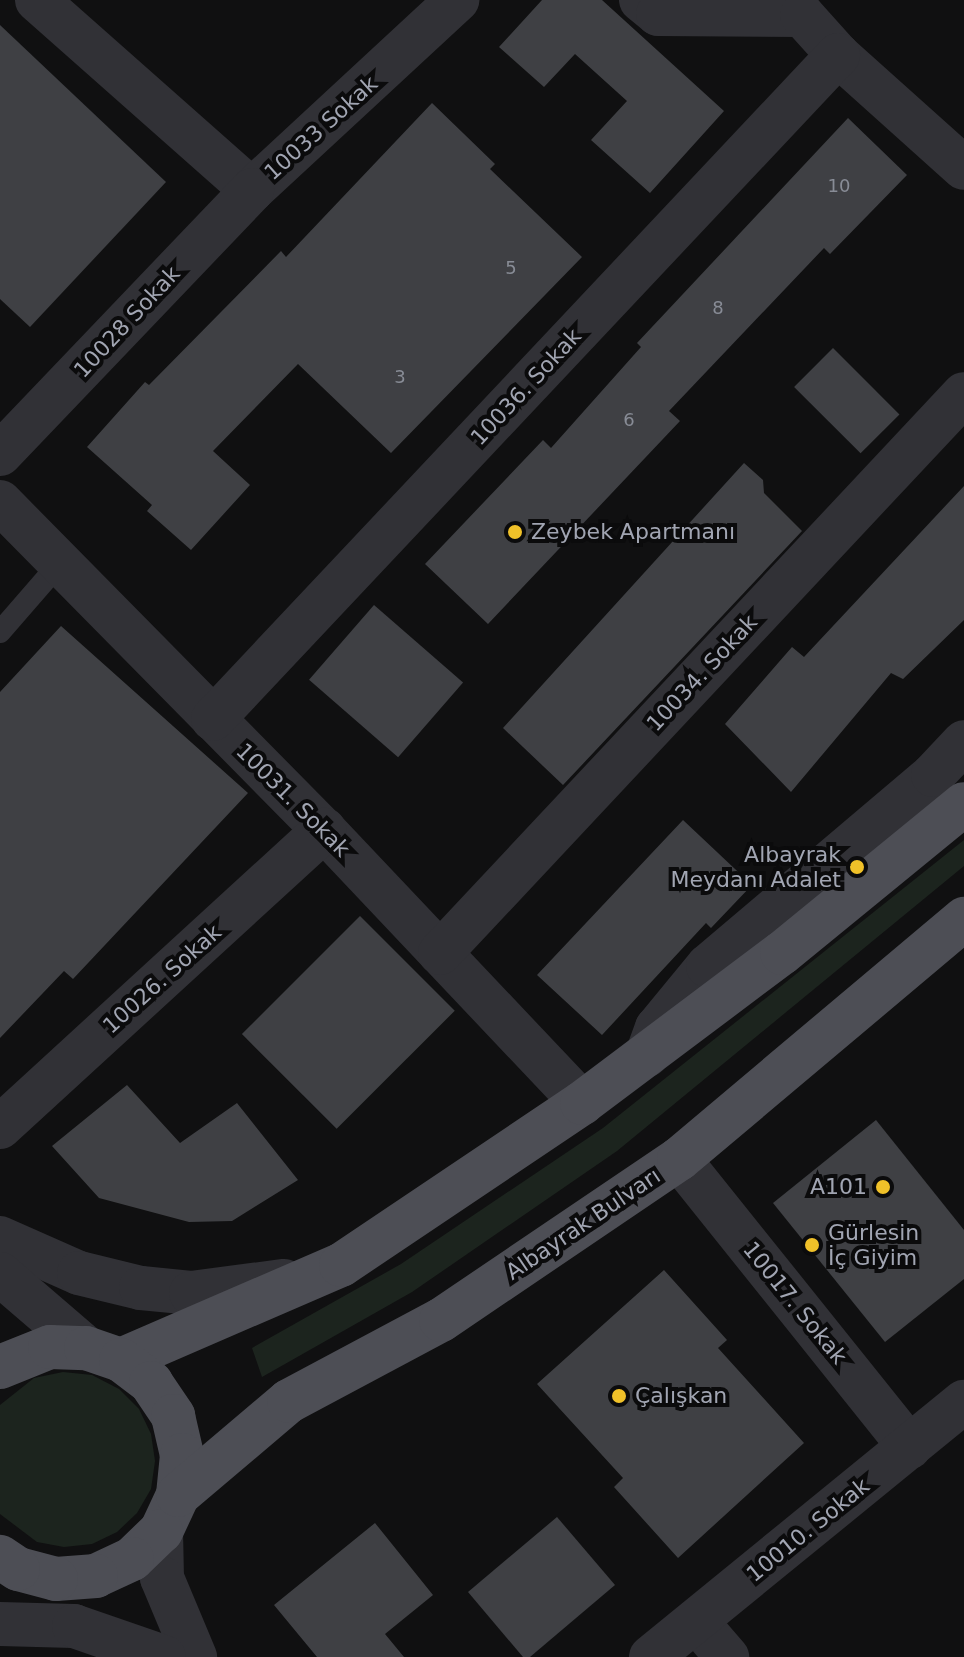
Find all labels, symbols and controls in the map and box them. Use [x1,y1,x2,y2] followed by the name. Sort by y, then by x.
[259,70,383,186] street label: 10033 Sokak
[828,175,850,197] house number: 10
[505,257,517,279] house number: 5
[69,261,185,383] street label: 10028 Sokak
[712,297,724,319] house number: 8
[465,323,587,451] street label: 10036. Sokak
[394,366,406,388] house number: 3
[623,409,635,431] house number: 6
[531,519,735,545] place label: Zeybek Apartmanı
[506,523,524,541] marker: Zeybek Apartmanı
[641,609,763,737] street label: 10034. Sokak
[231,738,355,862] street label: 10031. Sokak
[671,841,841,892] place label: Albayrak Meydanı Adalet
[848,858,866,876] marker: Albayrak Meydanı Adalet
[97,919,227,1039] street label: 10026. Sokak
[501,1163,665,1285] street label: Albayrak Bulvarı
[810,1174,867,1200] place label: A101
[874,1178,892,1196] marker: A101
[828,1219,919,1270] place label: Gürlesin İç Giyim
[738,1236,852,1370] street label: 10017. Sokak
[803,1236,821,1254] marker: Gürlesin İç Giyim
[635,1383,727,1409] place label: Çalışkan
[610,1387,628,1405] marker: Çalışkan
[741,1473,875,1587] street label: 10010. Sokak

